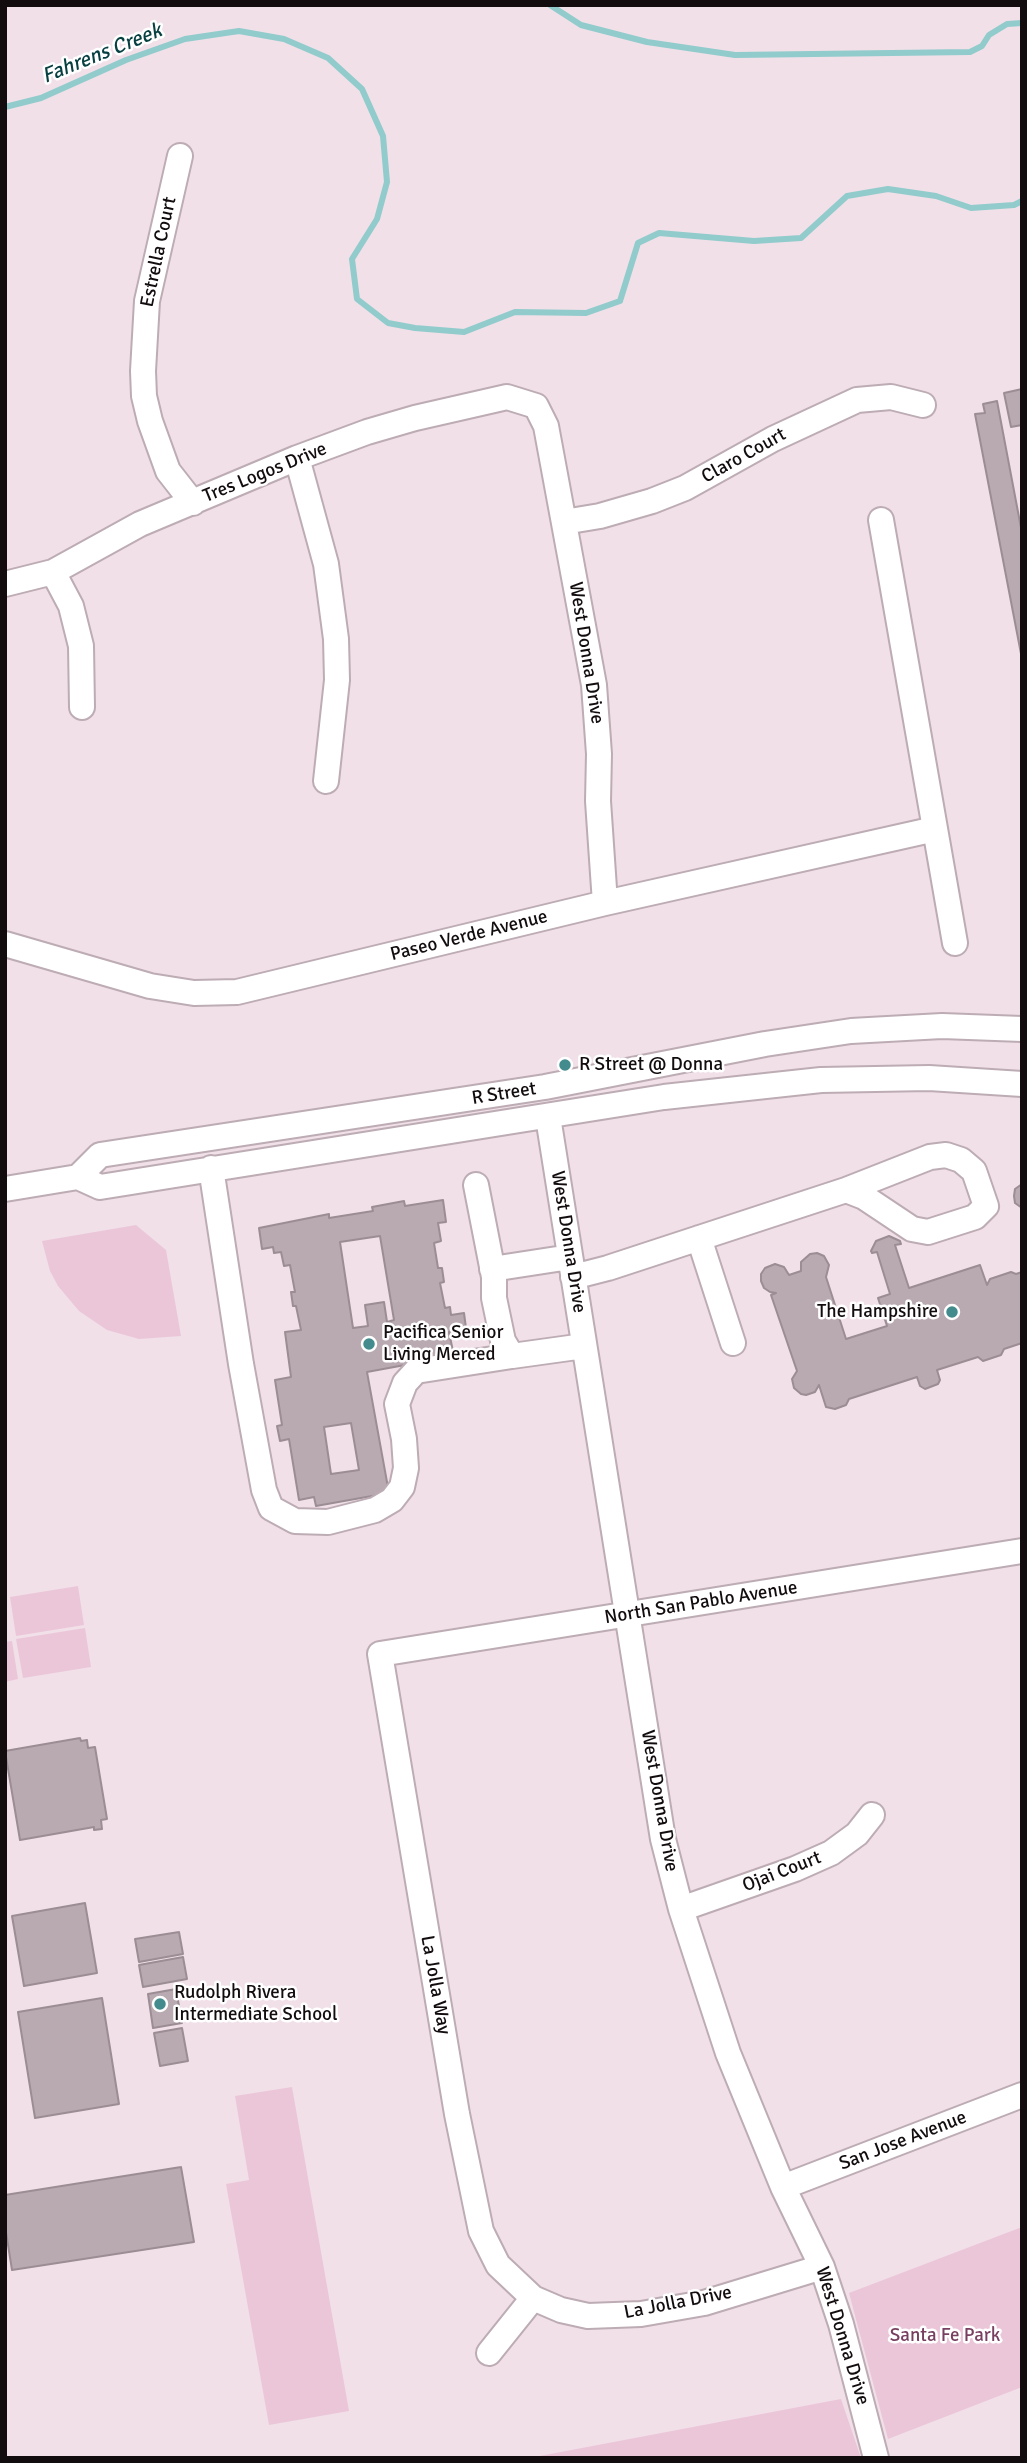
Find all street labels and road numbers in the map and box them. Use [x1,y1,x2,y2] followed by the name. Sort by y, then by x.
[136,195,182,309] street label: Estrella Court
[698,423,790,489] street label: Claro Court
[200,438,330,508] street label: Tres Logos Drive
[564,580,608,726] street label: West Donna Drive
[388,905,550,967] street label: Paseo Verde Avenue
[470,1078,538,1110] street label: R Street
[546,1169,590,1315] street label: West Donna Drive
[603,1576,799,1630] street label: North San Pablo Avenue
[635,1728,683,1874] street label: West Donna Drive
[739,1847,825,1897] street label: Ojai Court
[415,1934,455,2036] street label: La Jolla Way
[836,2106,970,2176] street label: San Jose Avenue
[810,2264,874,2408] street label: West Donna Drive
[622,2281,734,2325] street label: La Jolla Drive

